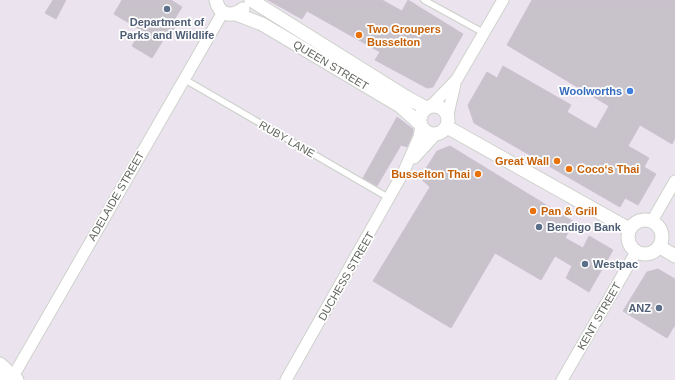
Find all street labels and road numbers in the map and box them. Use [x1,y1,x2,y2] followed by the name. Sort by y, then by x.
[291,38,371,92] street label: QUEEN STREET
[257,118,317,160] street label: RUBY LANE
[86,149,147,243] street label: ADELAIDE STREET
[316,229,376,322] street label: DUCHESS STREET
[575,280,623,352] street label: KENT STREET

